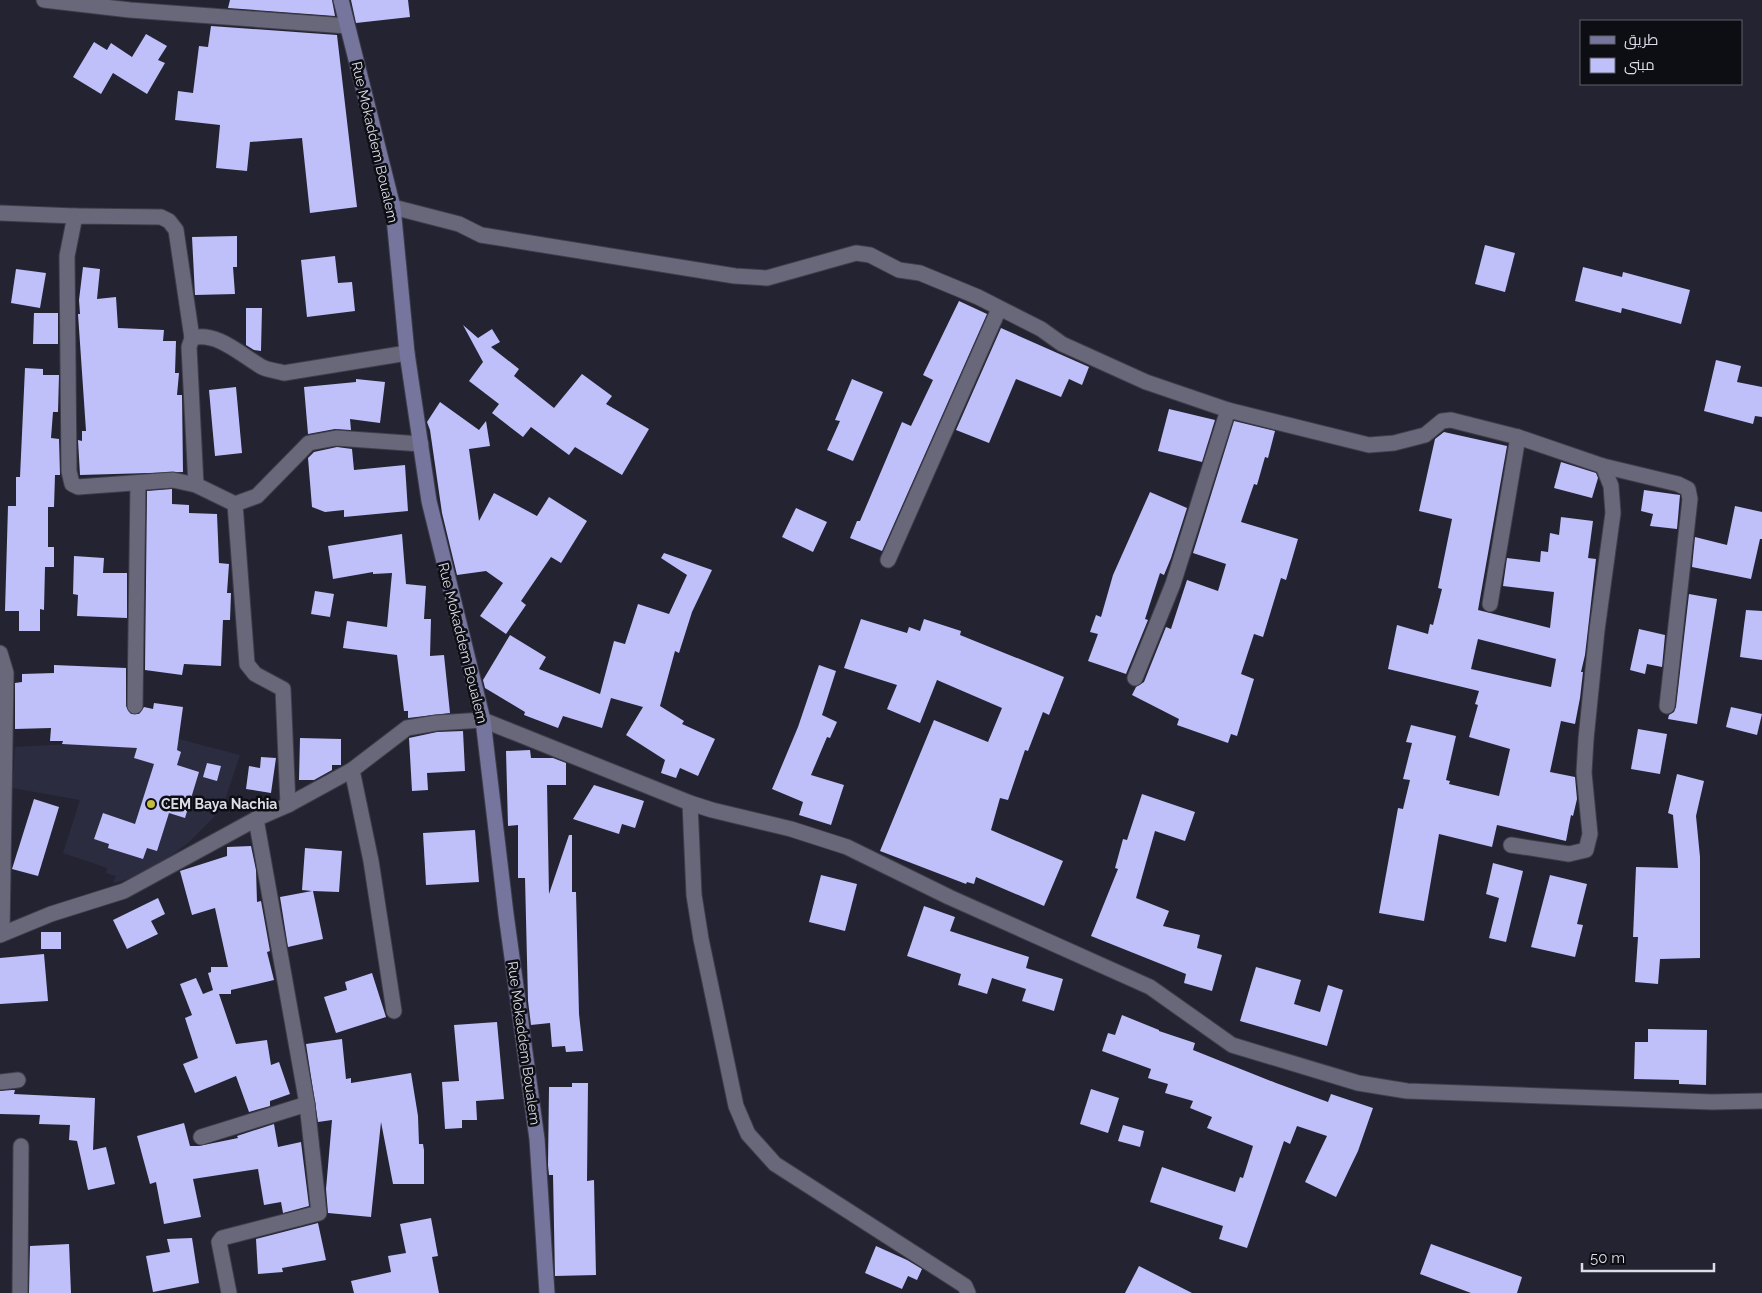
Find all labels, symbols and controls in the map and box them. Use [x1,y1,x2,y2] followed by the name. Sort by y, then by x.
[1580,20,1742,85] legend
[1624,31,1658,50] text: طريق
[1624,56,1655,75] text: مبنى
[349,60,401,224] street label: Rue Mokaddem Boualem
[435,561,491,725] street label: Rue Mokaddem Boualem
[161,796,277,812] place label: CEM Baya Nachia
[145,798,157,810] marker: CEM Baya Nachia
[505,960,543,1126] street label: Rue Mokaddem Boualem
[1582,1240,1714,1272] scale bar
[1590,1249,1625,1267] text: 50 m

